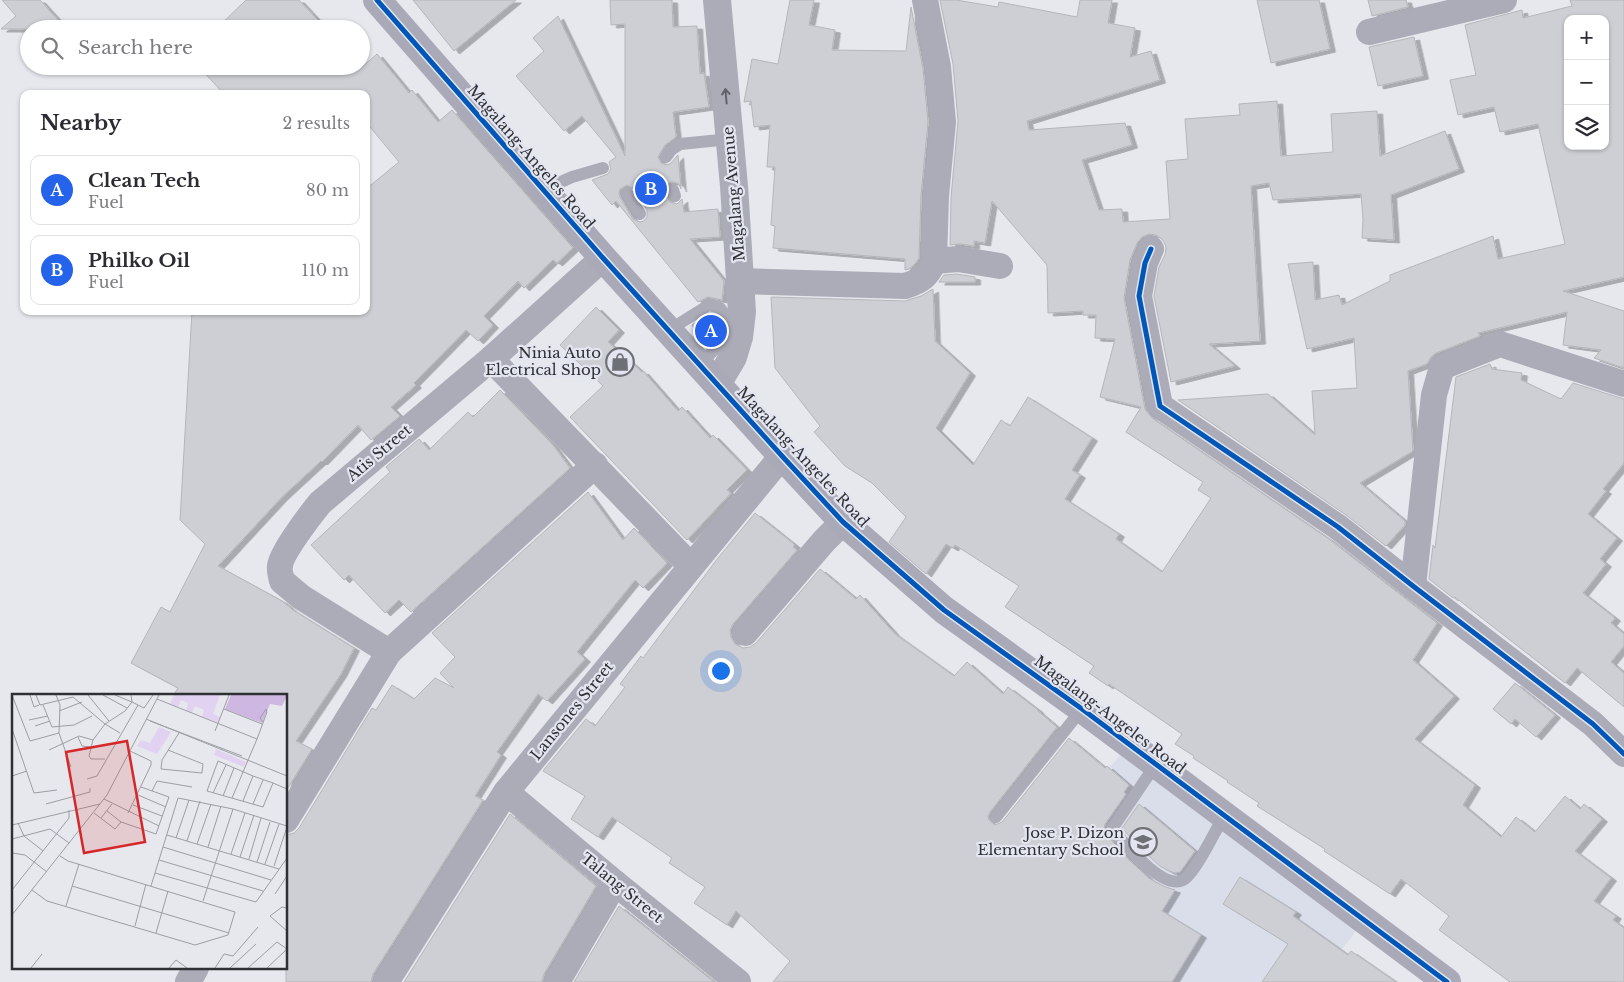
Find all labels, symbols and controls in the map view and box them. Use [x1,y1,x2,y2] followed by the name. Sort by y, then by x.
[1564,15,1609,150] map controls
[1564,15,1609,60] button: +
[20,20,370,75] search box
[38,34,66,62] icon: search
[78,36,193,59] text: Search here
[1564,60,1609,105] button: −
[464,81,599,233] street label: Magalang-Angeles Road
[721,89,731,105] one-way arrow
[1564,105,1609,150] button: layers
[40,110,121,136] text: Nearby
[282,113,350,133] text: 2 results
[718,126,749,262] street label: Magalang Avenue
[88,169,200,192] text: Clean Tech
[635,170,667,208] pin: B
[51,180,63,200] text: A
[306,180,349,200] text: 80 m
[88,192,124,212] text: Fuel
[88,249,190,272] text: Philko Oil
[51,260,63,280] text: B
[302,260,349,280] text: 110 m
[88,272,124,292] text: Fuel
[695,312,727,350] pin: A
[485,343,601,379] place label: Ninia Auto Electrical Shop
[605,347,635,377] shop icon: Ninia Auto Electrical Shop
[733,383,873,531] street label: Magalang-Angeles Road
[342,420,415,486] street label: Atis Street
[1031,651,1190,778] street label: Magalang-Angeles Road
[526,657,617,764] street label: Lansones Street
[708,658,734,684] your location
[12,694,288,970] inset map
[978,823,1124,859] place label: Jose P. Dizon Elementary School
[1128,827,1158,857] school or university icon: Jose P. Dizon Elementary School
[577,849,668,927] street label: Talang Street

